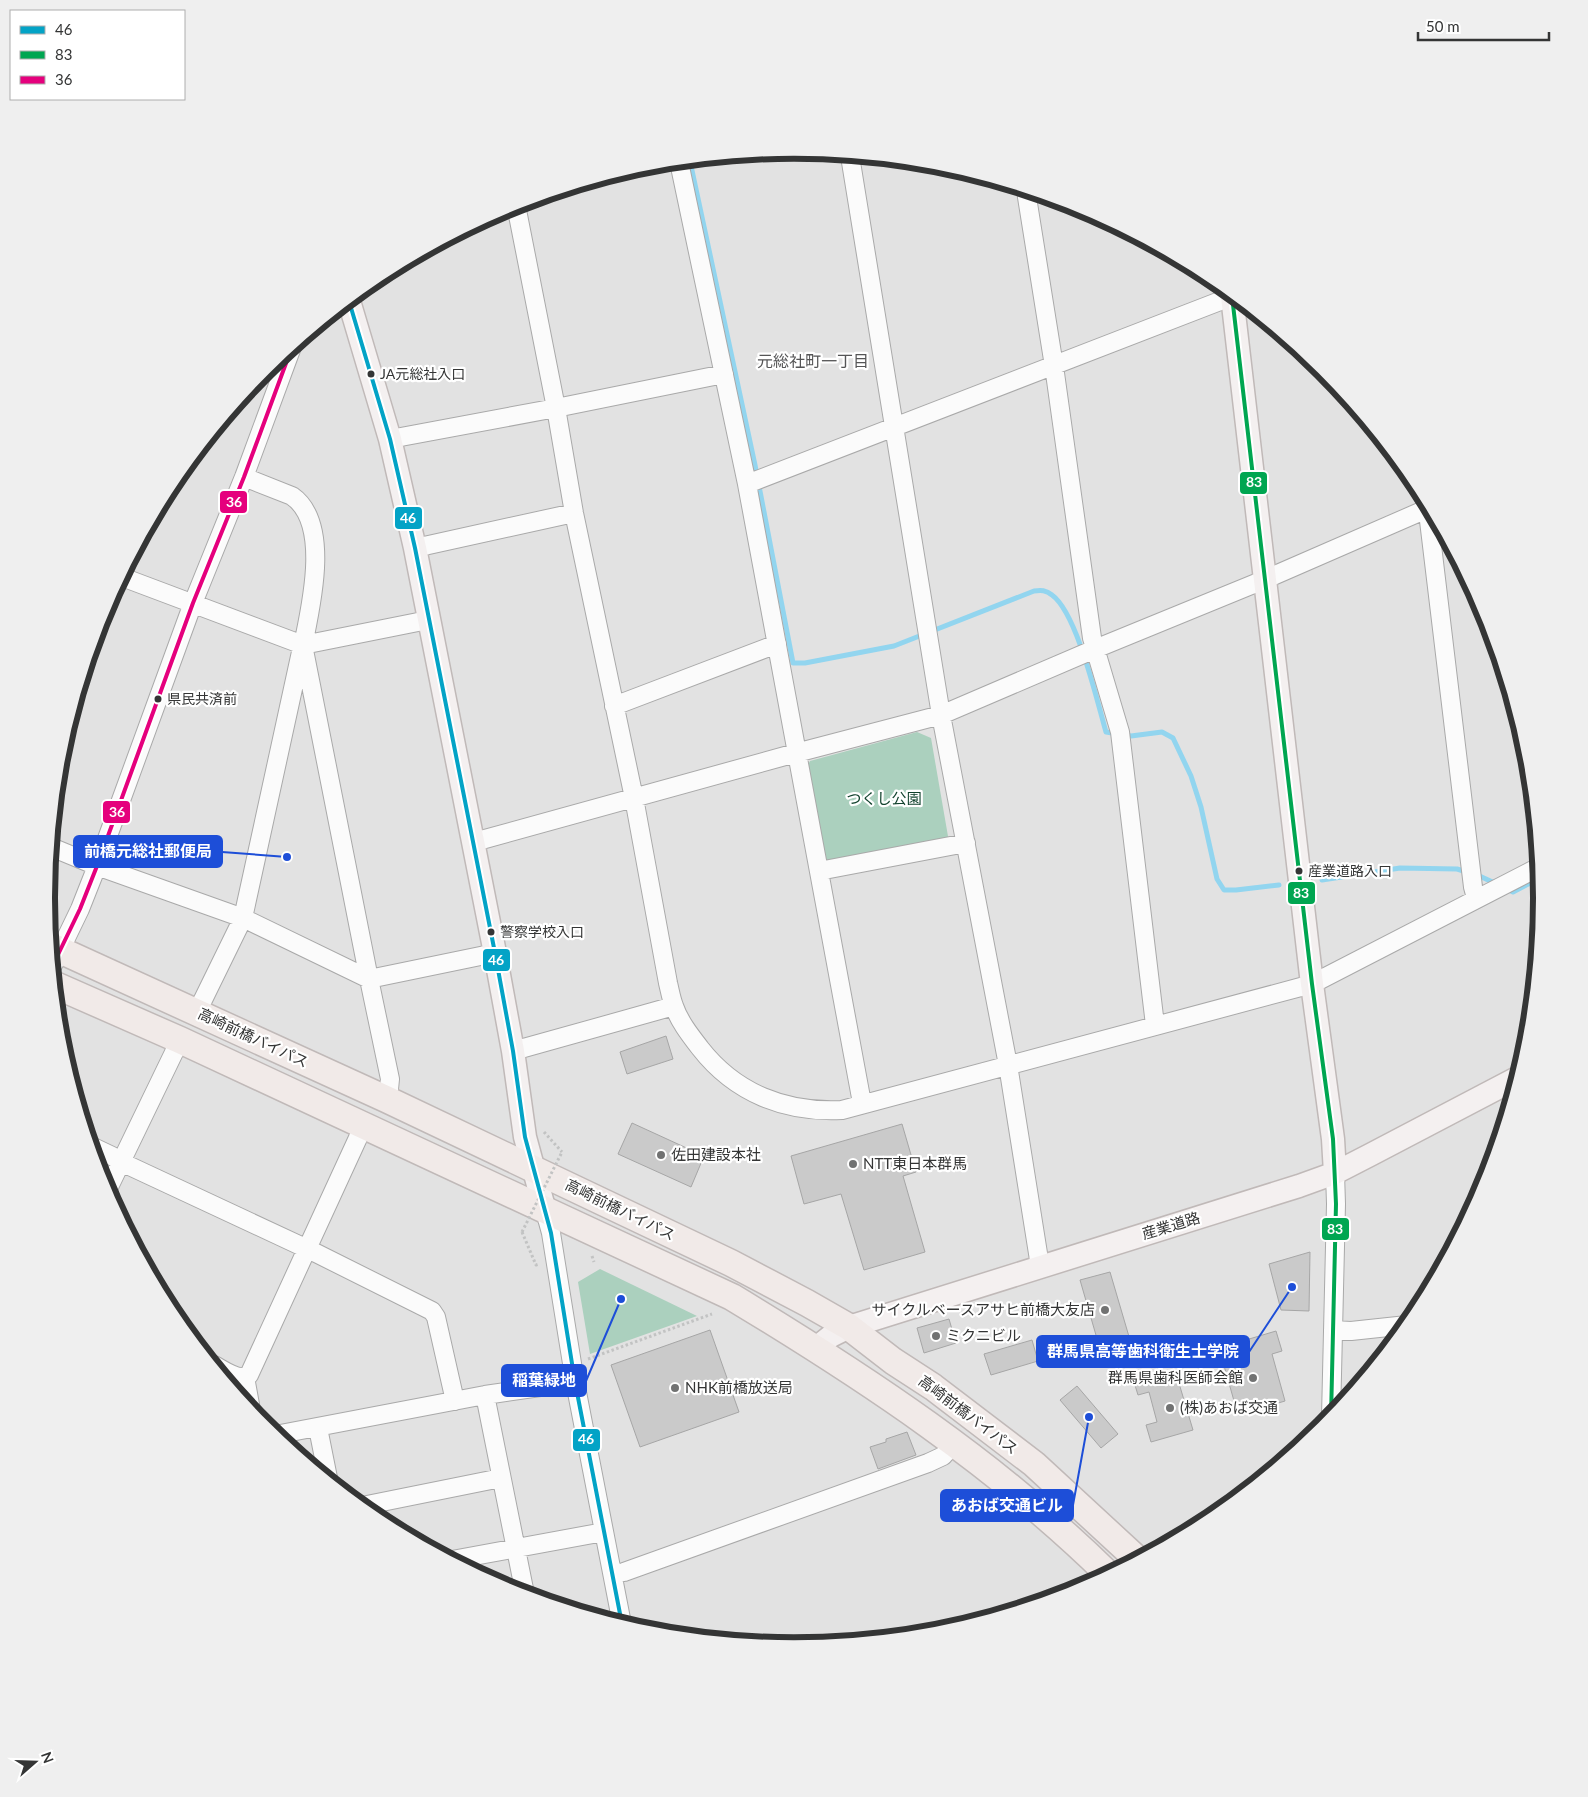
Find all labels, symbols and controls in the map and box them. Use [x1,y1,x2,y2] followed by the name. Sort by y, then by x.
[10,10,185,100] legend
[1418,10,1549,42] scale bar
[1426,17,1460,35] text: 50 m
[55,20,73,38] text: 46
[55,45,72,63] text: 83
[55,70,73,88] text: 36
[757,351,869,370] district label: 元総社町一丁目
[380,365,465,382] place label: JA元総社入口
[366,369,376,379] marker: JA元総社入口
[1239,471,1268,495] line badge: 83
[1246,473,1262,490] text: 83
[219,490,248,514] line badge: 36
[226,493,242,510] text: 36
[394,506,423,530] line badge: 46
[400,509,416,526] text: 46
[167,690,237,707] place label: 県民共済前
[153,694,163,704] marker: 県民共済前
[846,789,922,807] park label: つくし公園
[102,800,131,824] line badge: 36
[109,803,125,820] text: 36
[74,836,222,867] callout: 前橋元総社郵便局
[84,841,212,860] text: 前橋元総社郵便局
[1308,862,1392,879] place label: 産業道路入口
[1294,866,1304,876] marker: 産業道路入口
[1287,881,1316,905] line badge: 83
[1293,884,1309,901] text: 83
[500,923,584,940] place label: 警察学校入口
[486,927,496,937] marker: 警察学校入口
[482,948,511,972] line badge: 46
[488,951,504,968] text: 46
[195,1004,311,1071] street label: 高崎前橋バイパス
[671,1145,761,1163] place label: 佐田建設本社
[655,1149,667,1161] marker: 佐田建設本社
[863,1154,967,1172] place label: NTT東日本群馬
[847,1158,859,1170] marker: NTT東日本群馬
[563,1175,678,1243] street label: 高崎前橋バイパス
[1139,1208,1202,1242] street label: 産業道路
[1321,1217,1350,1241] line badge: 83
[1327,1220,1343,1237] text: 83
[871,1300,1095,1318] place label: サイクルベースアサヒ前橋大友店
[1099,1304,1111,1316] marker: サイクルベースアサヒ前橋大友店
[946,1326,1021,1344] place label: ミクニビル
[930,1330,942,1342] marker: ミクニビル
[1037,1336,1249,1367] callout: 群馬県高等歯科衛生士学院
[1047,1341,1239,1360] text: 群馬県高等歯科衛生士学院
[502,1365,586,1396] callout: 稲葉緑地
[1108,1368,1243,1386] place label: 群馬県歯科医師会館
[512,1370,576,1389] text: 稲葉緑地
[915,1371,1022,1457] street label: 高崎前橋バイパス
[1247,1372,1259,1384] marker: 群馬県歯科医師会館
[685,1378,793,1396] place label: NHK前橋放送局
[669,1382,681,1394] marker: NHK前橋放送局
[1180,1398,1278,1416] place label: (株)あおば交通
[1164,1402,1176,1414] marker: (株)あおば交通
[572,1428,601,1452] line badge: 46
[578,1430,594,1447] text: 46
[941,1490,1073,1521] callout: あおば交通ビル
[951,1495,1063,1514] text: あおば交通ビル
[10,1737,60,1787] north arrow
[38,1749,58,1765] text: N

